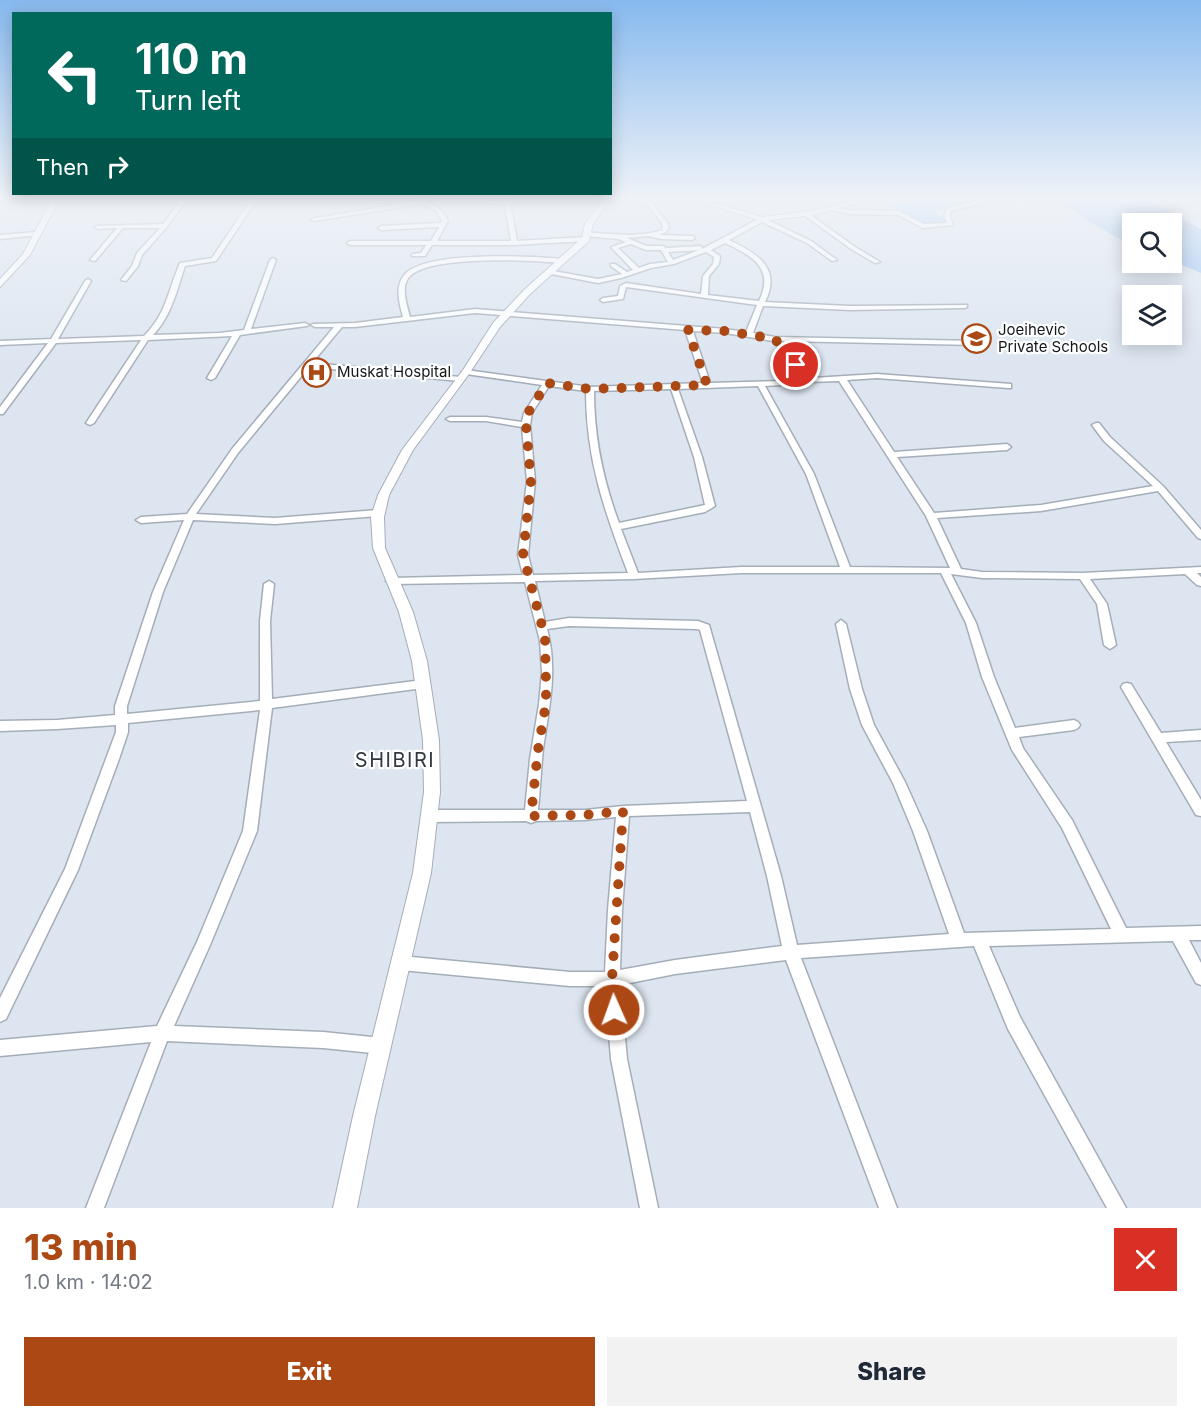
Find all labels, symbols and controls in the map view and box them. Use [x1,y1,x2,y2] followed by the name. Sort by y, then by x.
[135,33,248,84] text: 110 m
[36,36,114,114] icon: left
[135,84,241,117] text: Turn left
[101,150,134,183] icon: right
[36,154,89,180] text: Then
[1122,213,1182,345] map controls
[1122,213,1182,273] button: search
[1122,285,1182,345] button: layers
[998,320,1108,356] place label: Joeihevic Private Schools
[961,323,993,355] school or university icon: Joeihevic Private Schools
[770,339,821,390] pin
[779,348,812,381] icon: arrive
[300,356,332,388] hospital icon: Muskat Hospital
[337,362,451,381] place label: Muskat Hospital
[355,748,435,772] district label: SHIBIRI
[582,978,646,1042] position arrow
[24,1225,138,1269] text: 13 min
[1114,1228,1177,1291] button: close
[24,1270,153,1294] text: 1.0 km · 14:02
[24,1337,595,1406] button: Exit
[607,1337,1177,1406] button: Share

